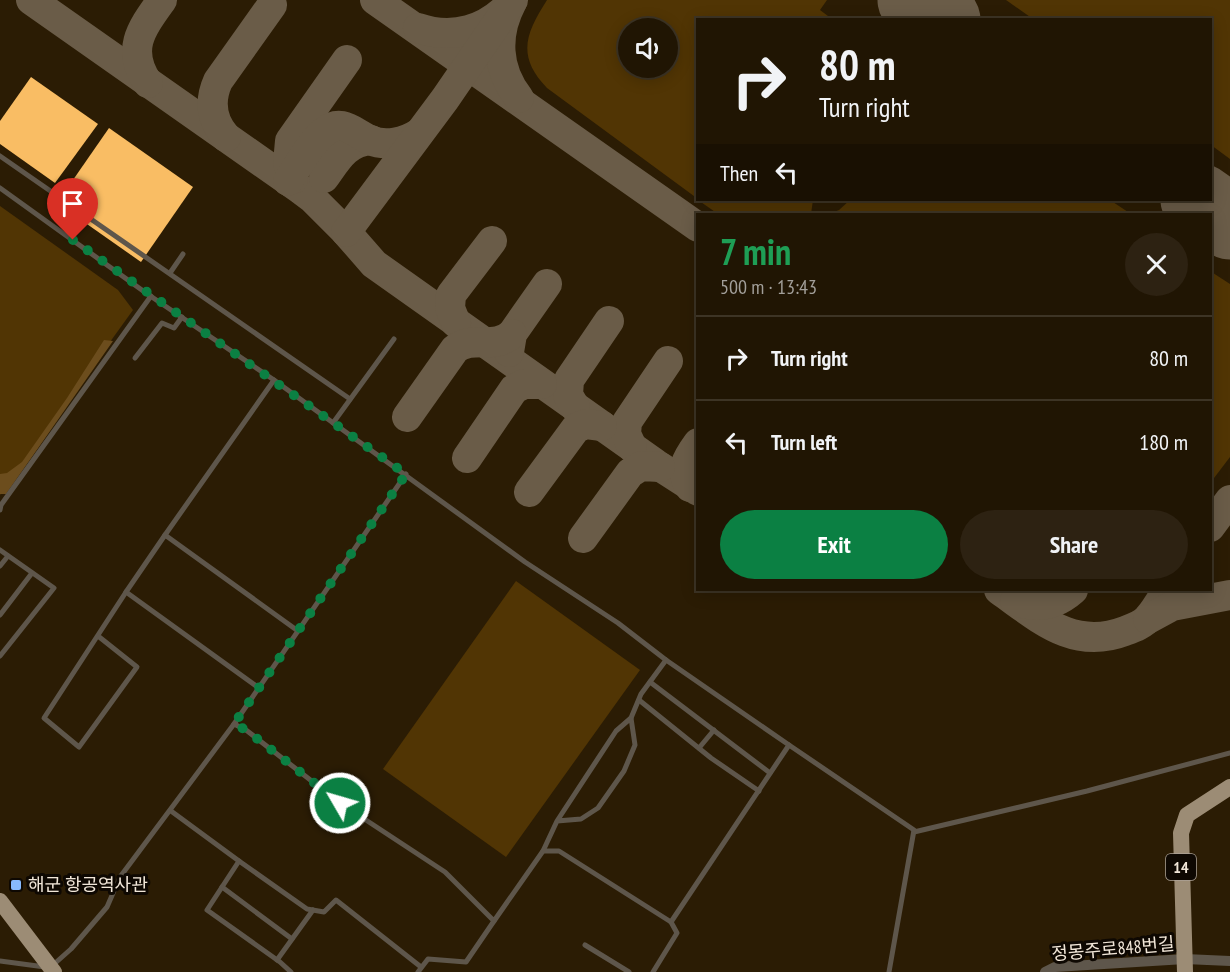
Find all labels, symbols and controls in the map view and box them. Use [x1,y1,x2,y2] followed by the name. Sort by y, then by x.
[618,18,678,78] map controls
[618,18,678,78] button: sound
[819,37,896,92] text: 80 m
[720,42,798,120] icon: right
[819,90,910,124] text: Turn right
[770,156,803,189] icon: left
[720,159,758,187] text: Then
[47,178,98,240] pin
[56,187,89,220] icon: arrive
[720,228,791,275] text: 7 min
[1125,233,1188,296] button: close
[720,274,817,300] text: 500 m · 13:43
[720,342,753,375] icon: right
[771,344,848,372] text: Turn right
[1149,344,1188,372] text: 80 m
[720,426,753,459] icon: left
[771,428,837,456] text: Turn left
[1139,428,1188,456] text: 180 m
[720,510,948,579] button: Exit
[960,510,1188,579] button: Share
[308,771,372,835] position arrow
[1166,854,1196,880] road number: 14
[28,873,148,896] place label: 해군 항공역사관
[9,878,23,892] marker: 해군 항공역사관
[1050,932,1176,965] street label: 정몽주로848번길

